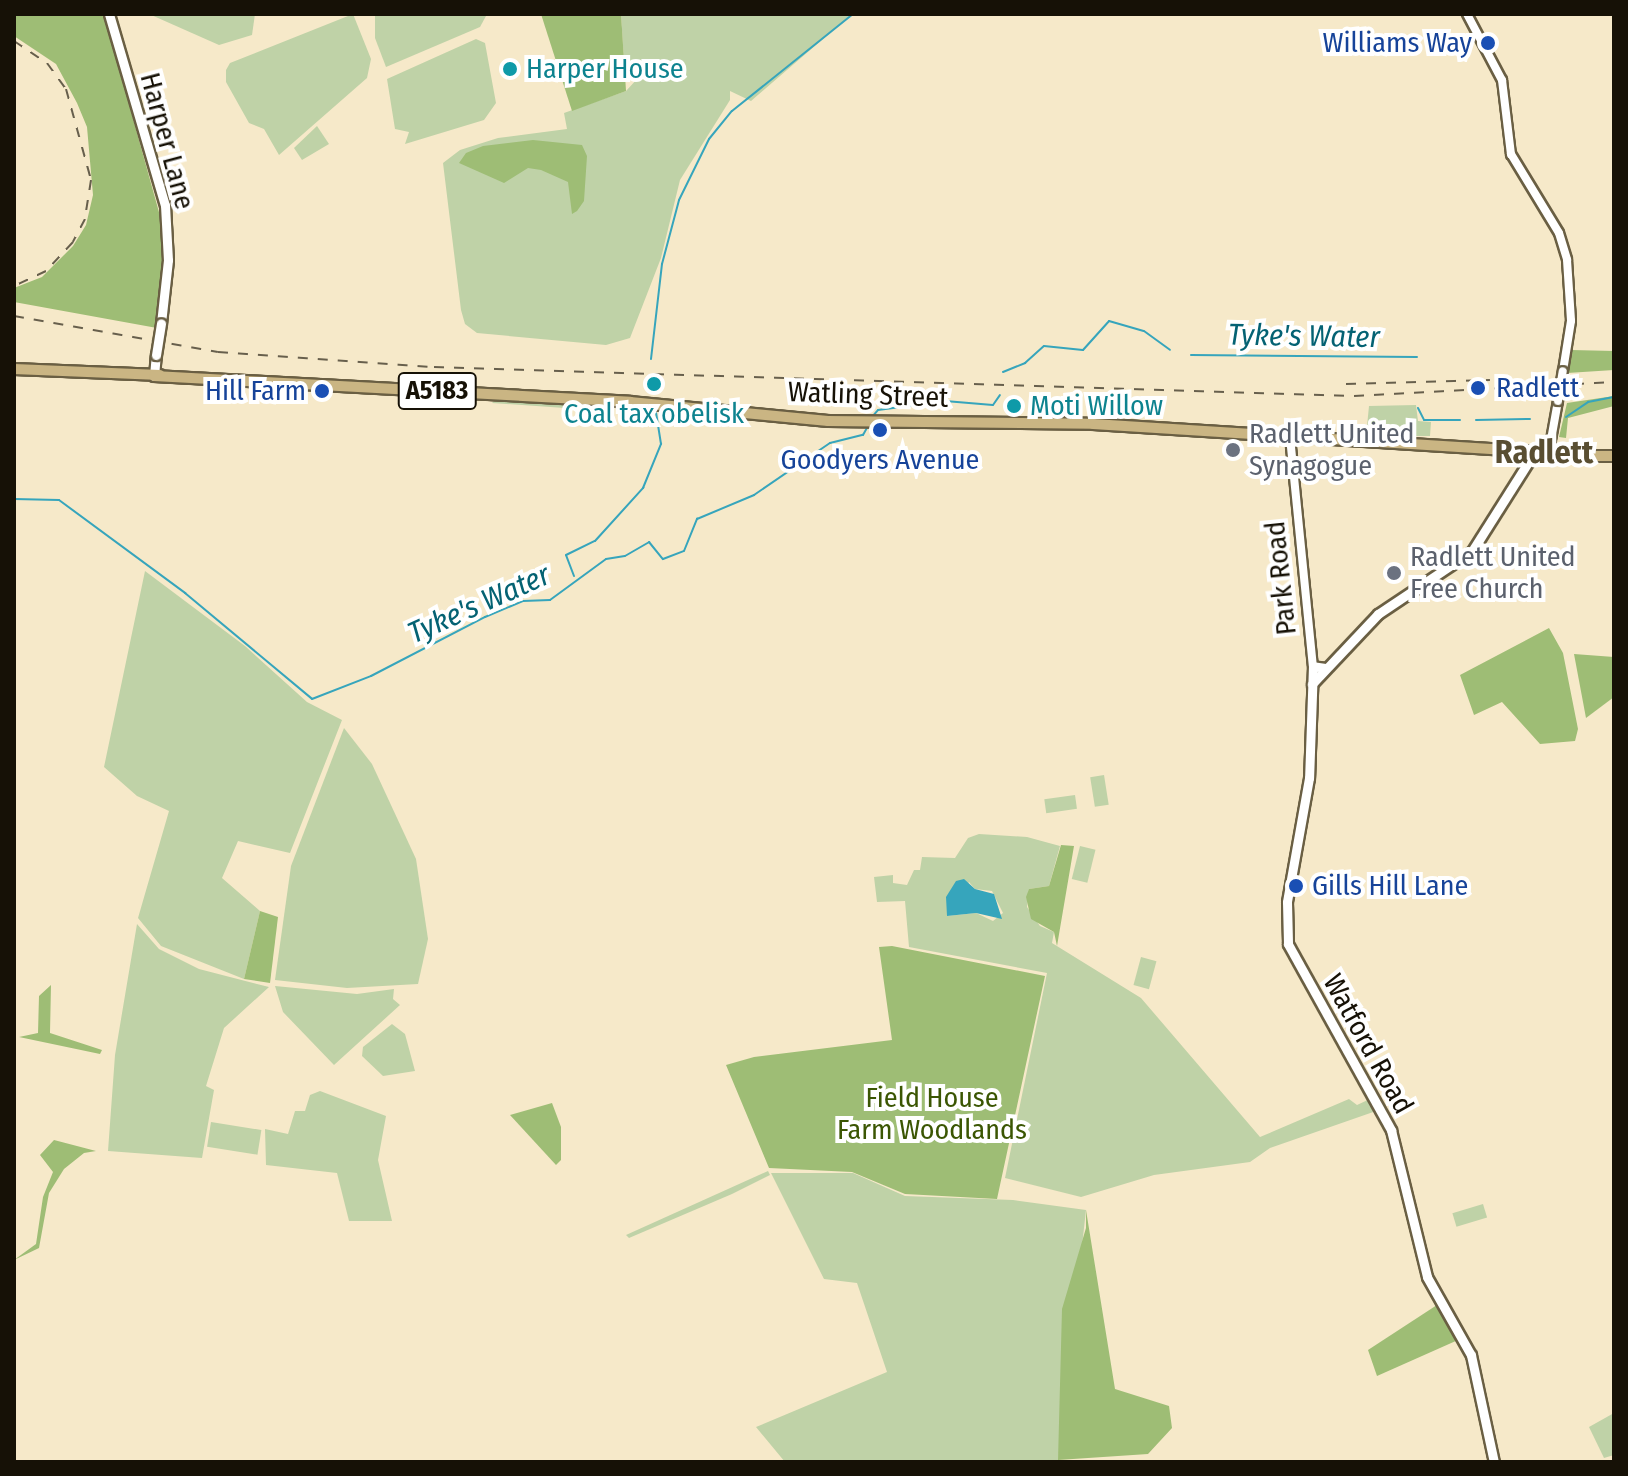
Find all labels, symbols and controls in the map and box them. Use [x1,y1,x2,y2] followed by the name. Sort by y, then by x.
[1322,26,1472,60] place label: Williams Way
[1479,34,1497,52] marker: Williams Way
[526,52,684,86] place label: Harper House
[501,60,519,78] marker: Harper House
[133,69,201,213] street label: Harper Lane
[1228,317,1380,355] water label: Tyke's Water
[397,369,477,413] road number: A5183
[1496,371,1579,405] place label: Radlett
[205,374,306,408] place label: Hill Farm
[645,375,663,393] marker: Coal tax obelisk
[787,375,949,415] street label: Watling Street
[1467,377,1489,399] marker: Radlett
[313,382,331,400] marker: Hill Farm
[1030,389,1163,423] place label: Moti Willow
[564,397,744,431] place label: Coal tax obelisk
[1005,397,1023,415] marker: Moti Willow
[1249,417,1415,483] place label: Radlett United Synagogue
[871,421,889,439] marker: Goodyers Avenue
[1495,433,1593,471] district label: Radlett
[1224,441,1242,459] marker: Radlett United Synagogue
[781,443,979,477] place label: Goodyers Avenue
[1258,519,1304,637] street label: Park Road
[1410,540,1576,606] place label: Radlett United Free Church
[402,557,556,651] water label: Tyke's Water
[1385,564,1403,582] marker: Radlett United Free Church
[1312,869,1468,903] place label: Gills Hill Lane
[1287,877,1305,895] marker: Gills Hill Lane
[1316,968,1420,1120] street label: Watford Road
[837,1081,1027,1147] park label: Field House Farm Woodlands

